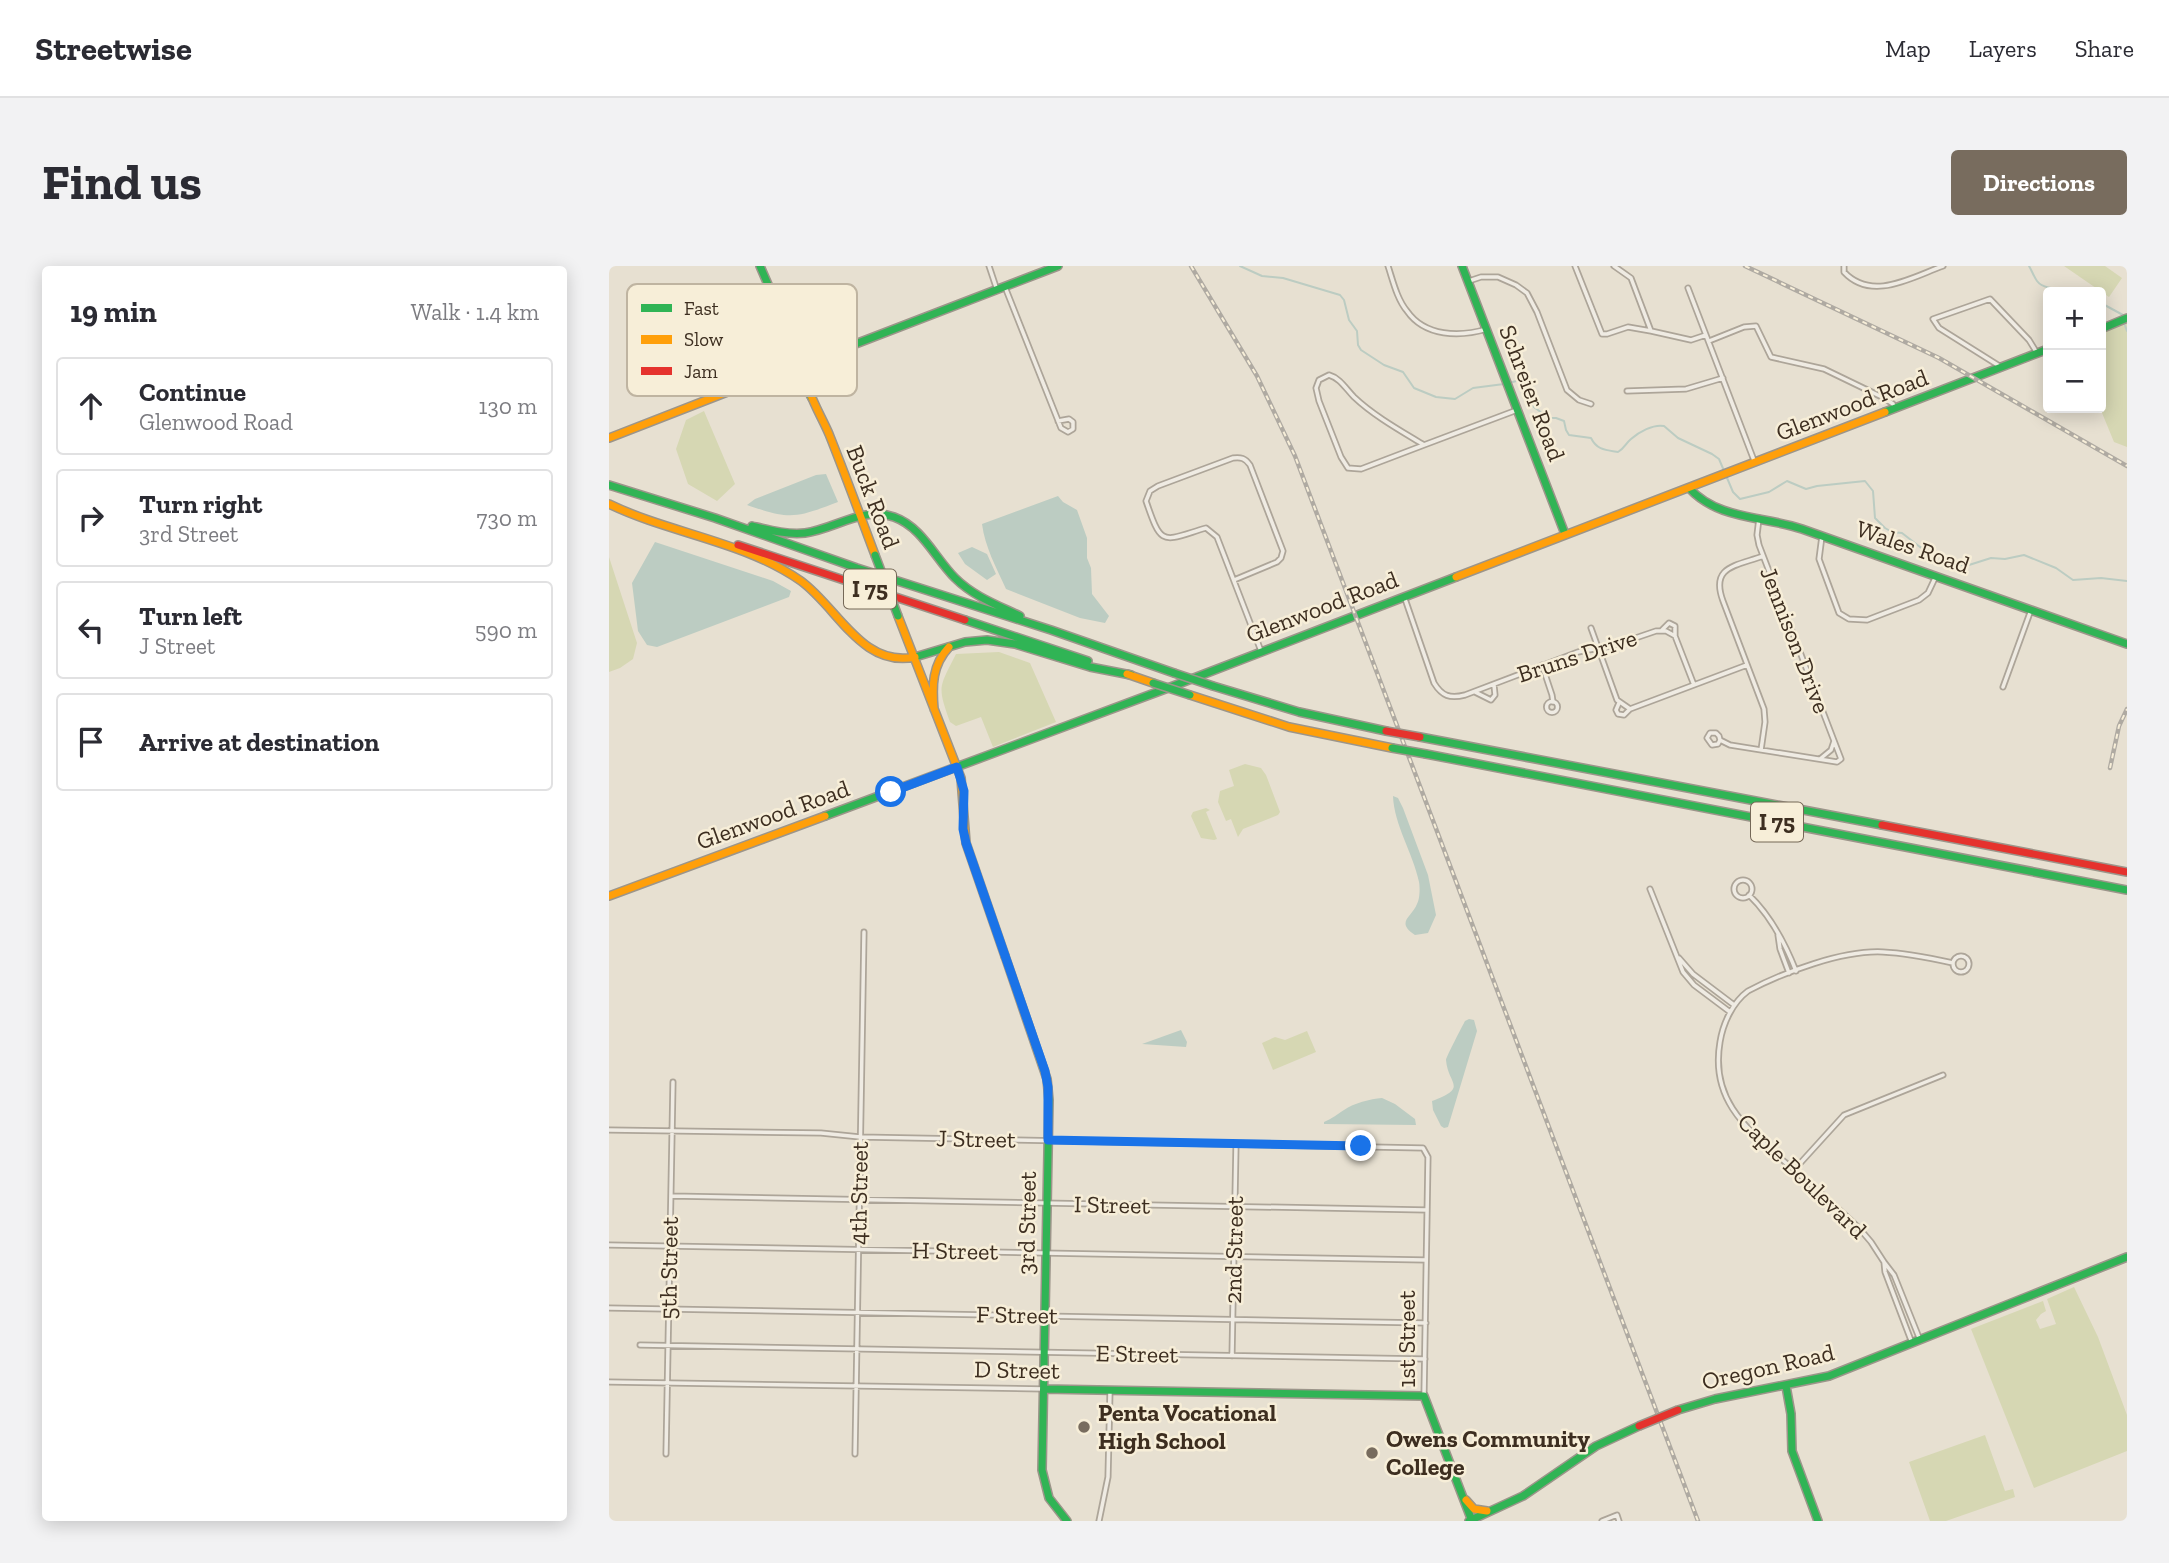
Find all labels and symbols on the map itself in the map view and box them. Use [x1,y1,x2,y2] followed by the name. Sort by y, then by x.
[627,284,857,396] legend
[684,297,719,320] text: Fast
[1493,321,1572,465] street label: Schreier Road
[684,328,724,351] text: Slow
[684,360,718,383] text: Jam
[1772,362,1932,447] street label: Glenwood Road
[840,441,906,553] street label: Buck Road
[1853,514,1974,579] street label: Wales Road
[1754,563,1837,717] street label: Jennison Drive
[1242,564,1402,649] street label: Glenwood Road
[844,570,896,608] road number: I 75
[1513,623,1640,689] street label: Bruns Drive
[692,773,853,856] street label: Glenwood Road
[875,776,906,807] route start
[1751,802,1803,842] road number: I 75
[1732,1107,1873,1244] street label: Caple Boulevard
[936,1123,1016,1154] street label: J Street
[1345,1130,1376,1161] route end
[843,1141,874,1245] street label: 4th Street
[1011,1171,1042,1275] street label: 3rd Street
[1074,1189,1151,1220] street label: I Street
[1218,1196,1249,1304] street label: 2nd Street
[653,1216,684,1320] street label: 5th Street
[911,1235,999,1266] street label: H Street
[1392,1290,1421,1388] street label: 1st Street
[976,1299,1058,1330] street label: F Street
[1699,1337,1837,1396] street label: Oregon Road
[1095,1338,1179,1369] street label: E Street
[974,1354,1060,1385] street label: D Street
[1098,1398,1276,1455] place label: Penta Vocational High School
[1076,1419,1092,1435] marker: Penta Vocational High School
[1386,1424,1590,1481] place label: Owens Community College
[1364,1445,1380,1461] marker: Owens Community College

